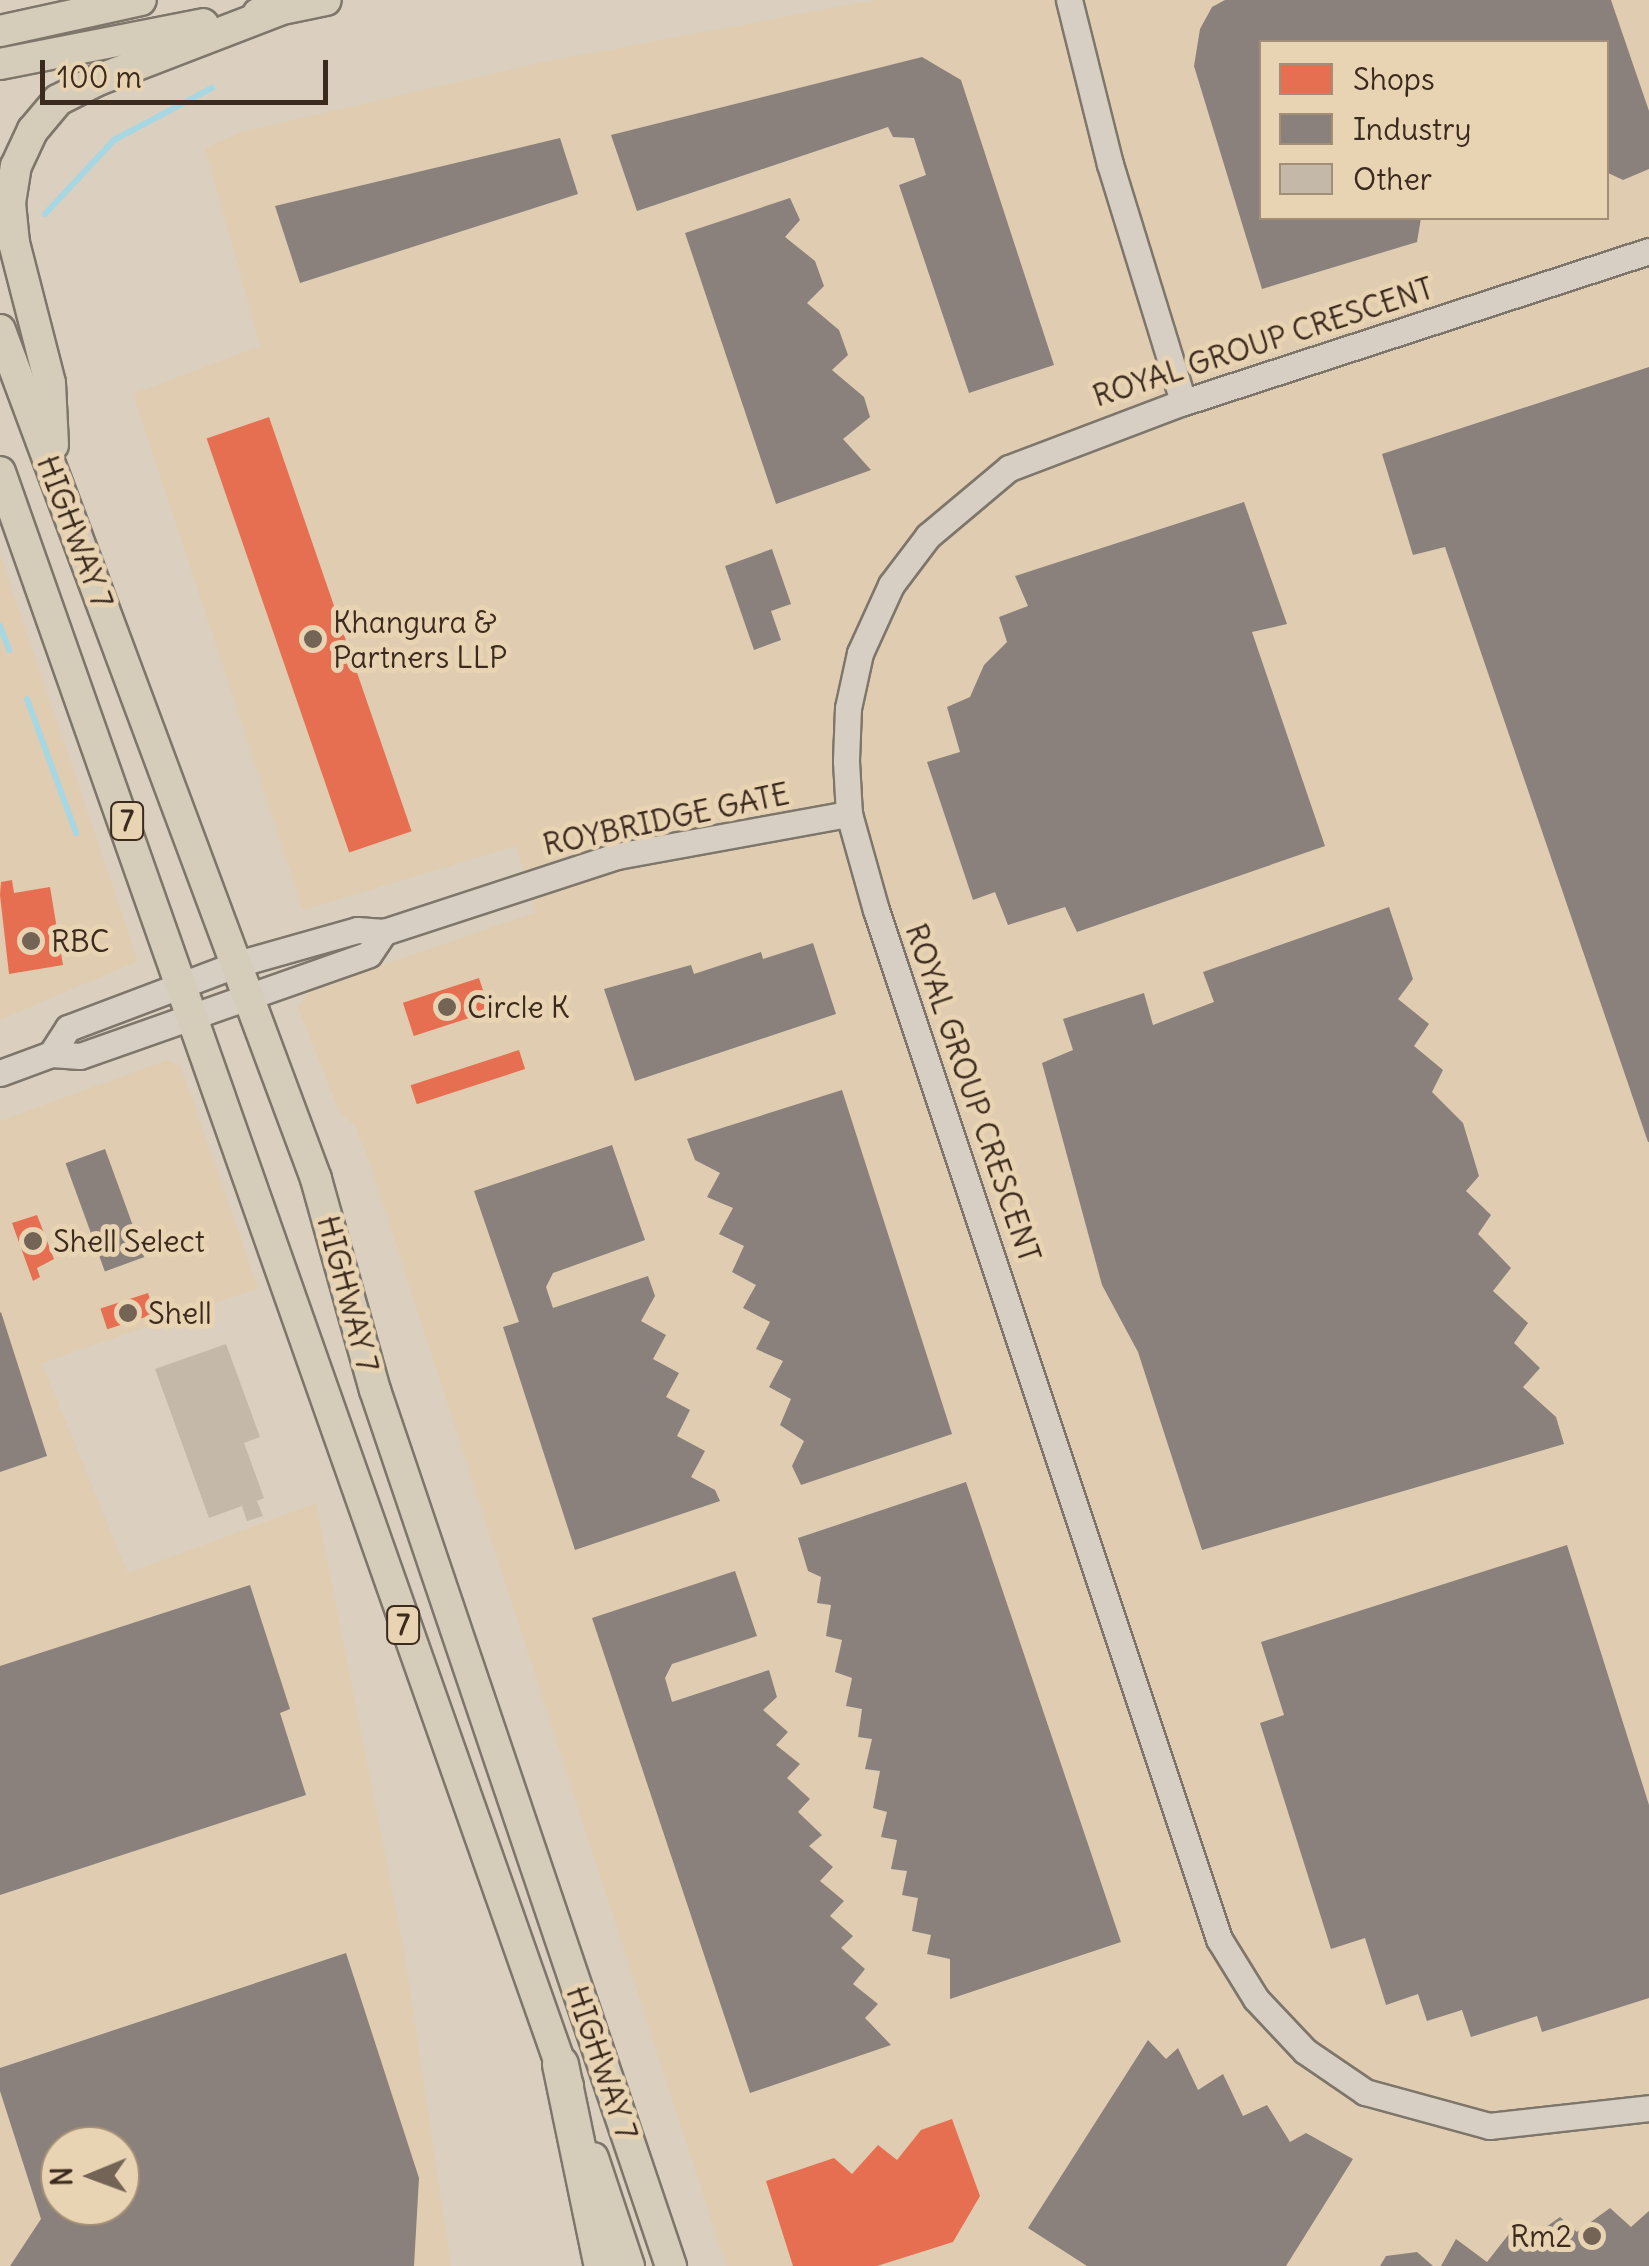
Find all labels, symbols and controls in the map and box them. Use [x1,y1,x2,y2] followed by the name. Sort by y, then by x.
[45,40,332,102] scale bar
[1259,40,1609,220] legend
[57,58,142,96] text: 100 m
[1353,60,1435,98] text: Shops
[1353,110,1471,148] text: Industry
[1353,160,1432,198] text: Other
[1088,270,1438,414] street label: ROYAL GROUP CRESCENT
[29,451,121,613] street label: HIGHWAY 7
[333,604,507,674] place label: Khangura & Partners LLP
[302,628,324,650] marker: Khangura & Partners LLP
[540,775,792,863] street label: ROYBRIDGE GATE
[110,798,144,844] road number: 7
[898,919,1048,1267] street label: ROYAL GROUP CRESCENT
[51,923,109,959] place label: RBC
[20,930,42,952] marker: RBC
[467,989,569,1025] place label: Circle K
[436,996,458,1018] marker: Circle K
[310,1212,386,1376] street label: HIGHWAY 7
[53,1223,205,1259] place label: Shell Select
[22,1230,44,1252] marker: Shell Select
[148,1295,212,1331] place label: Shell
[117,1302,139,1324] marker: Shell
[386,1602,420,1648] road number: 7
[559,1981,645,2145] street label: HIGHWAY 7
[40,2126,140,2226] north arrow
[44,2167,80,2186] text: N
[1510,2218,1572,2254] place label: Rm2
[1581,2225,1603,2247] marker: Rm2

